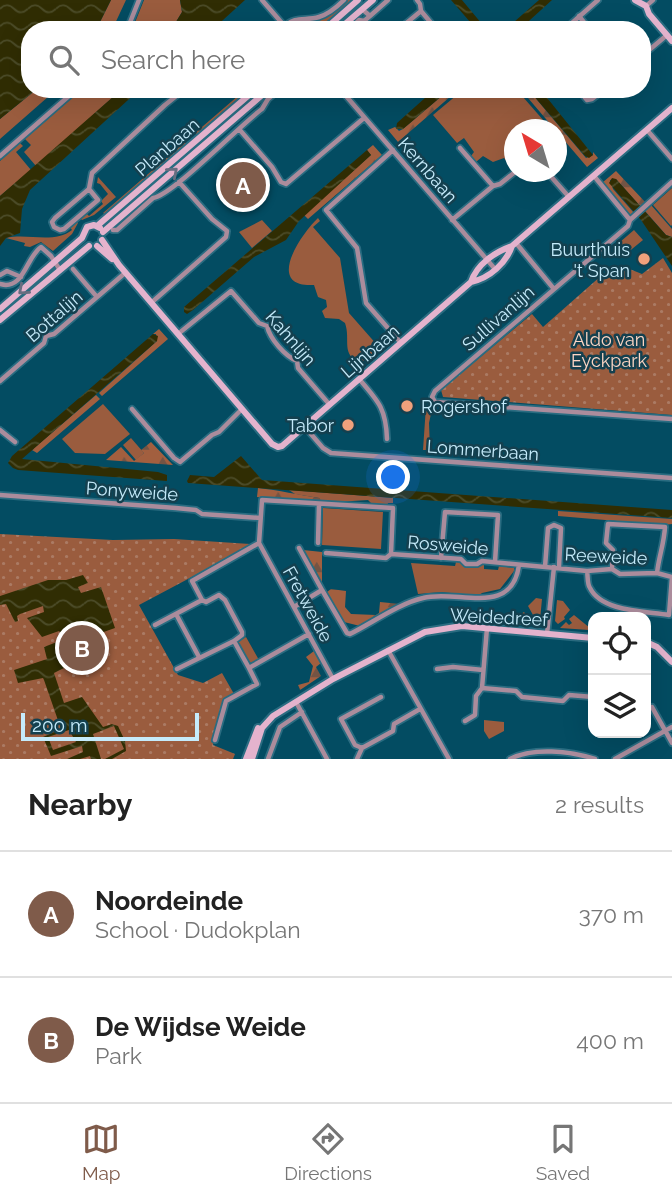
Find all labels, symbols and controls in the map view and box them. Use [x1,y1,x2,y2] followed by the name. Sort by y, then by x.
[21,21,651,98] search box
[45,41,83,79] icon: search
[101,45,245,75] text: Search here
[131,114,203,180] street label: Planbaan
[504,119,567,182] north arrow
[394,133,462,207] street label: Kernbaan
[220,159,266,211] pin: A
[165,168,178,180] one-way arrow
[550,239,630,281] place label: Buurthuis 't Span
[636,251,652,267] marker: Buurthuis 't Span
[458,281,538,355] street label: Sullivanlijn
[18,282,31,294] one-way arrow
[22,286,86,346] street label: Bottalijn
[262,306,320,370] street label: Kahnlijn
[337,320,403,382] street label: Lijnbaan
[571,329,648,371] park label: Aldo van Eyckpark
[421,396,508,417] place label: Rogershof
[399,398,415,414] marker: Rogershof
[287,415,335,436] place label: Tabor
[340,417,356,433] marker: Tabor
[426,436,540,464] street label: Lommerbaan
[376,460,410,494] your location
[85,477,179,505] street label: Ponyweide
[407,531,490,559] street label: Rosweide
[564,543,648,569] street label: Reeweide
[279,563,338,646] street label: Fretweide
[449,604,550,630] street label: Weidedreef
[588,612,651,738] map controls
[588,612,651,675] button: locate
[59,622,105,674] pin: B
[588,675,651,738] button: layers
[21,710,200,742] scale bar
[32,714,87,736] text: 200 m
[28,787,132,822] text: Nearby
[555,791,644,818] text: 2 results
[95,886,243,916] text: Noordeinde
[43,901,59,928] text: A
[579,901,644,928] text: 370 m
[95,916,301,943] text: School · Dudokplan
[95,1012,306,1042] text: De Wijdse Weide
[43,1027,59,1054] text: B
[576,1027,644,1054] text: 400 m
[95,1042,142,1069] text: Park
[82,1120,121,1184] tab: Map
[284,1120,372,1184] tab: Directions
[536,1120,590,1184] tab: Saved

